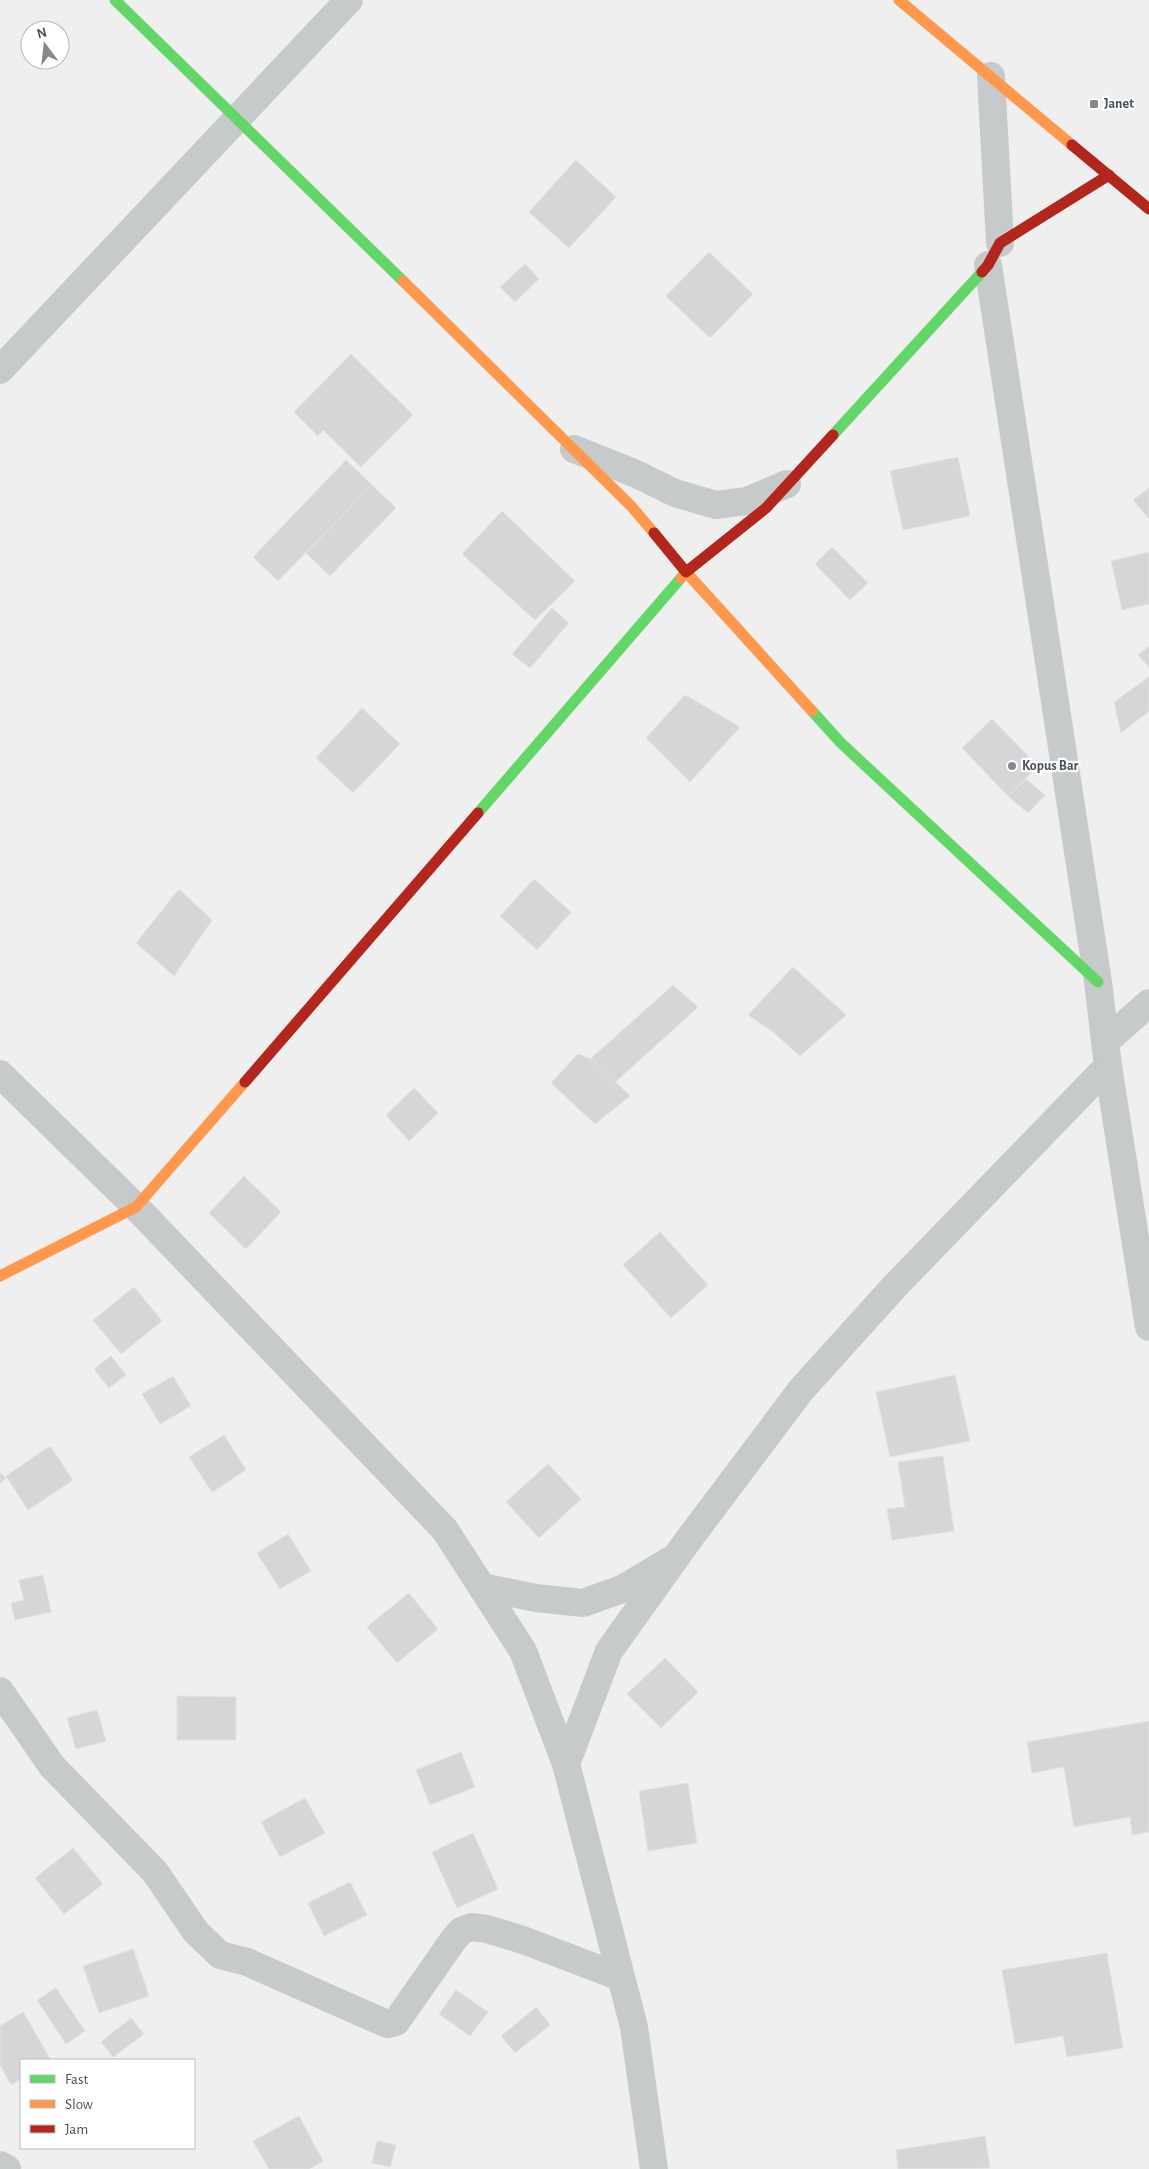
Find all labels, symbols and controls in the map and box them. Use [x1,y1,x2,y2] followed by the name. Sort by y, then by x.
[20,20,70,70] north arrow
[35,25,48,41] text: N
[1104,97,1134,111] place label: Janet
[1088,98,1100,110] marker: Janet
[1022,759,1079,773] place label: Kopus Bar
[1006,760,1018,772] marker: Kopus Bar
[20,2059,195,2149] legend
[65,2072,89,2087] text: Fast
[65,2097,93,2112] text: Slow
[65,2122,88,2137] text: Jam

